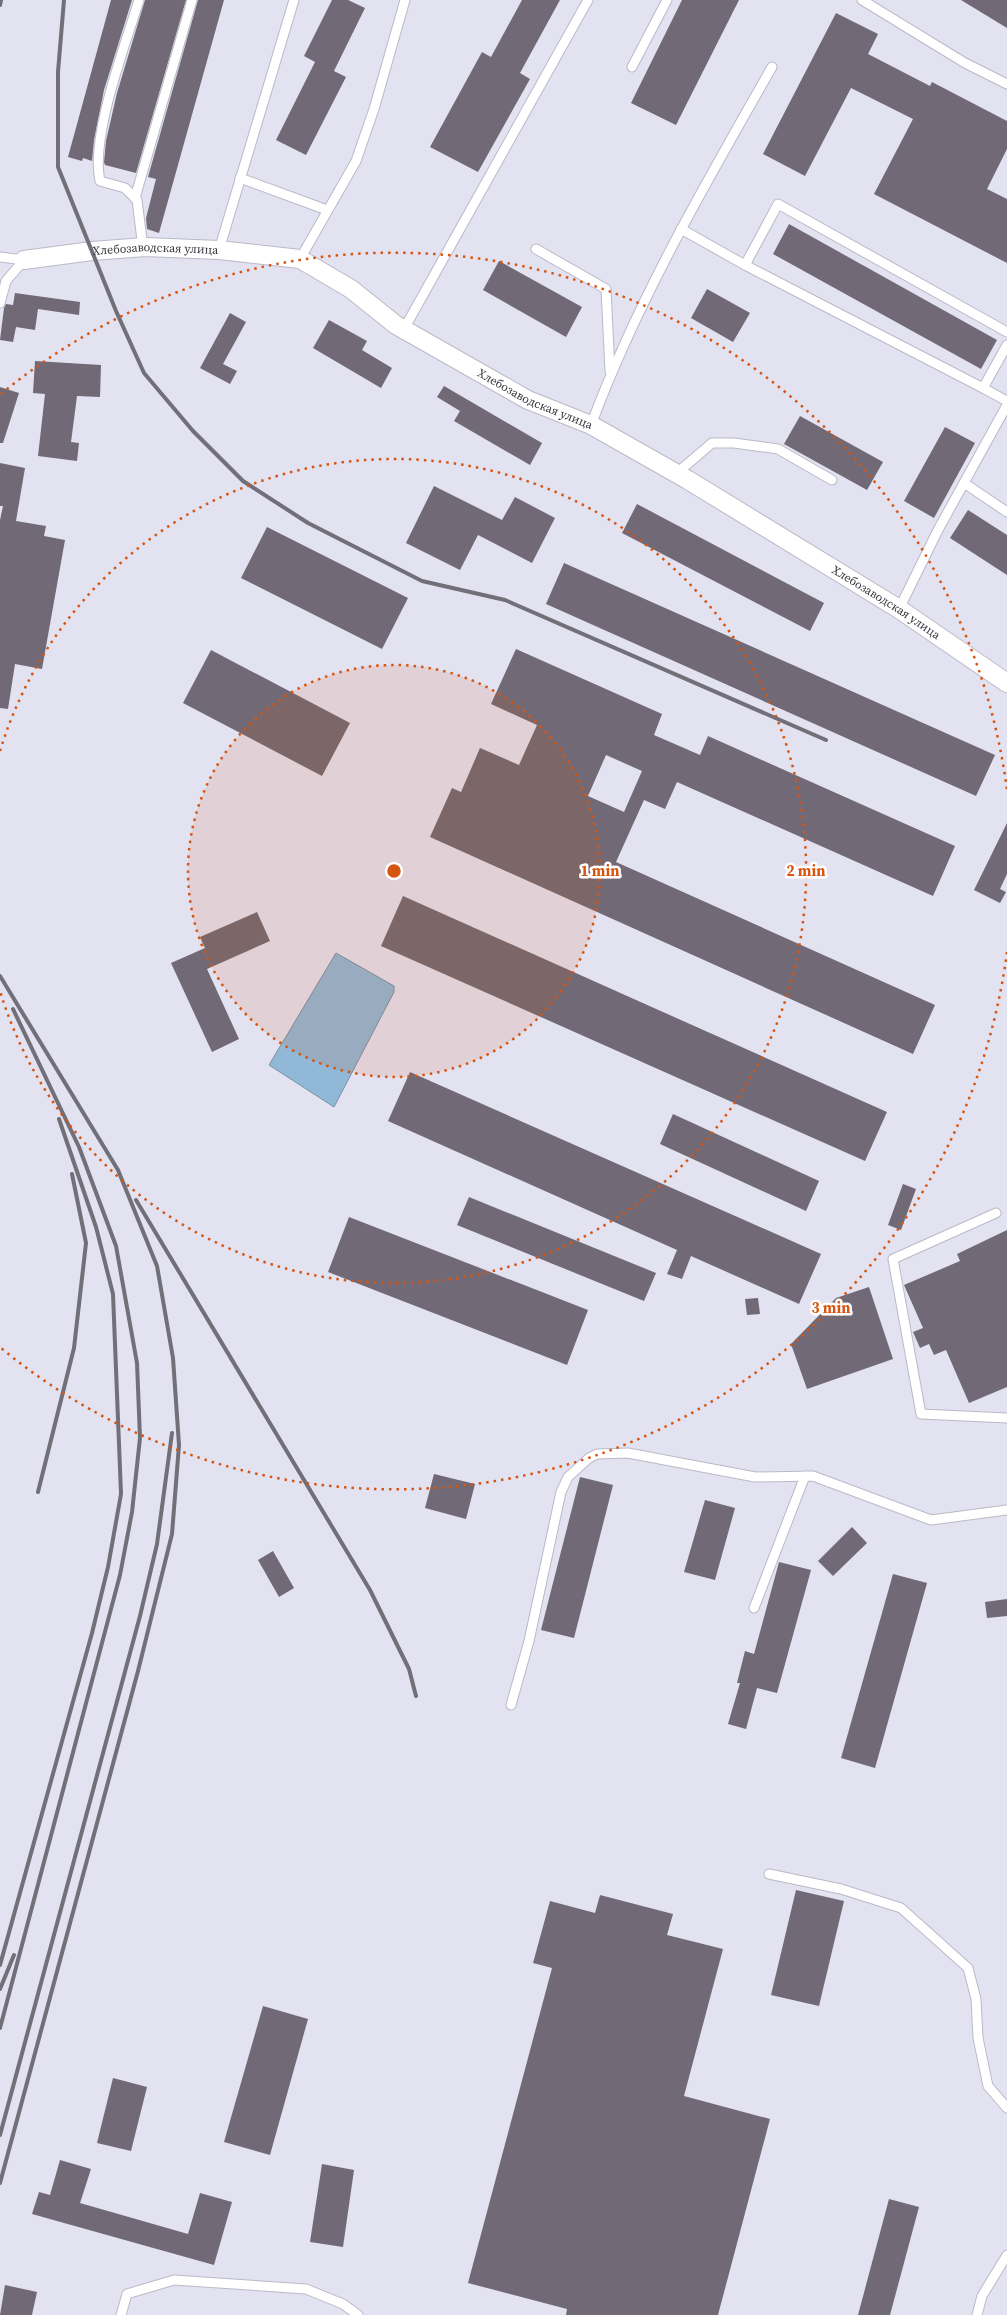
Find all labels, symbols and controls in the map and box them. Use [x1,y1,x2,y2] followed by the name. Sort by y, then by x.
[92,239,219,259] street label: Хлебозаводская улица
[475,365,596,433] street label: Хлебозаводская улица
[829,562,944,643] street label: Хлебозаводская улица
[581,860,619,881] text: 1 min
[787,860,825,881] text: 2 min
[385,862,403,880] centre of rings
[812,1297,850,1318] text: 3 min

